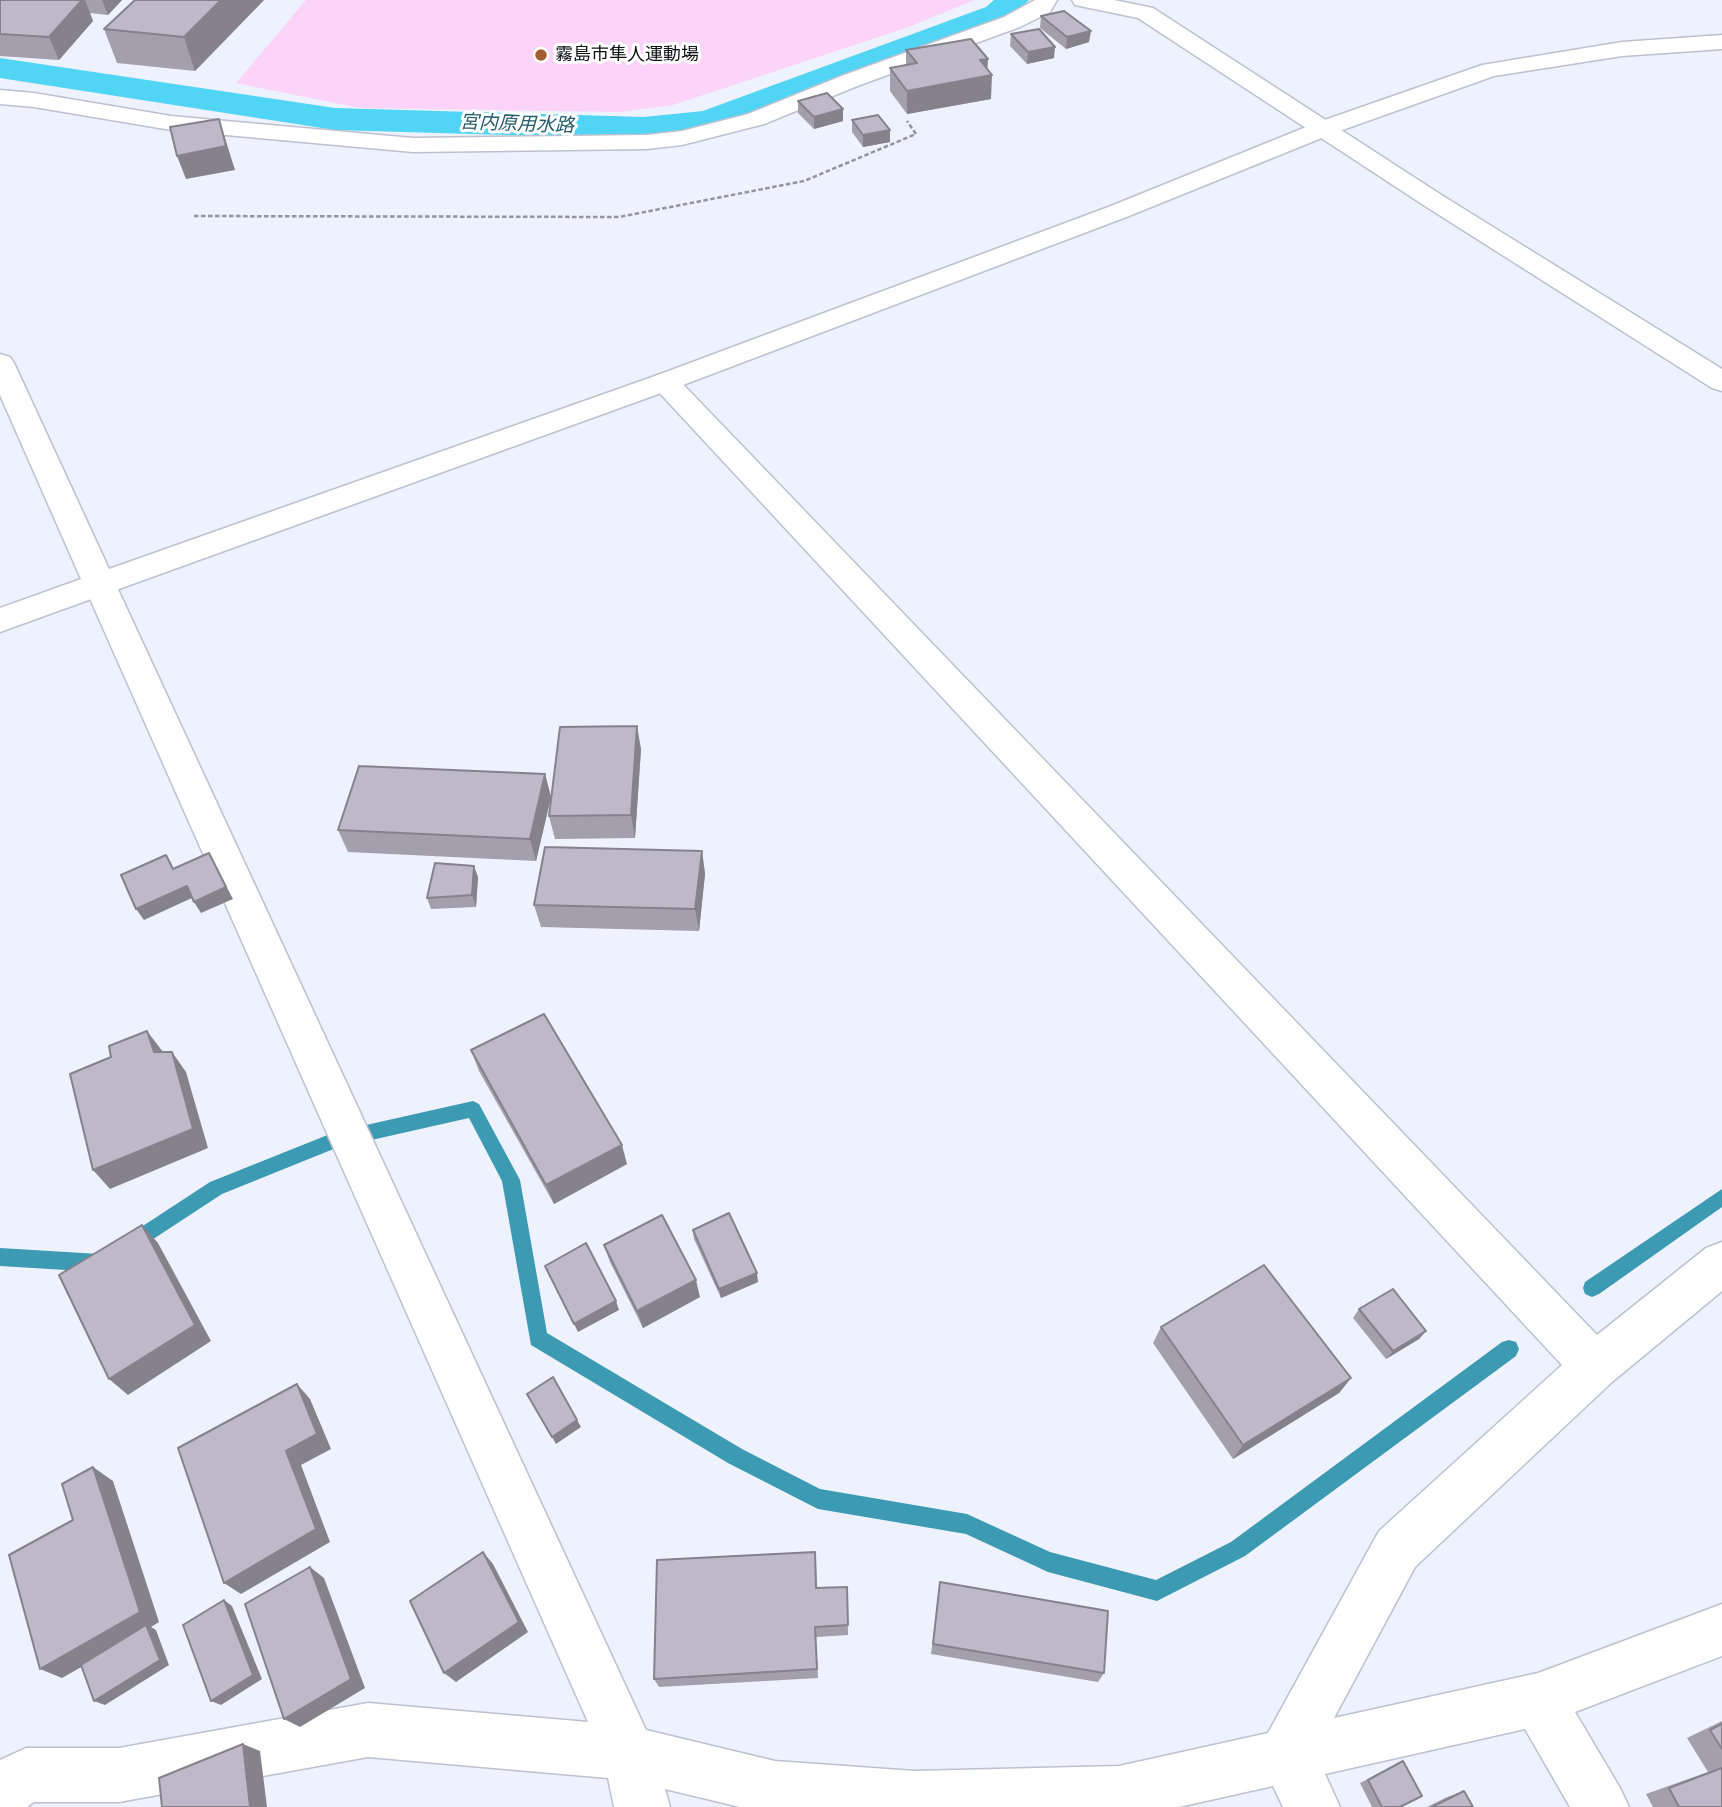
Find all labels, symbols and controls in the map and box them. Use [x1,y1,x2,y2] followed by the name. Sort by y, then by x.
[555,44,699,66] place label: 霧島市隼人運動場
[533,47,549,63] marker: 霧島市隼人運動場
[460,111,574,137] water label: 宮内原用水路

